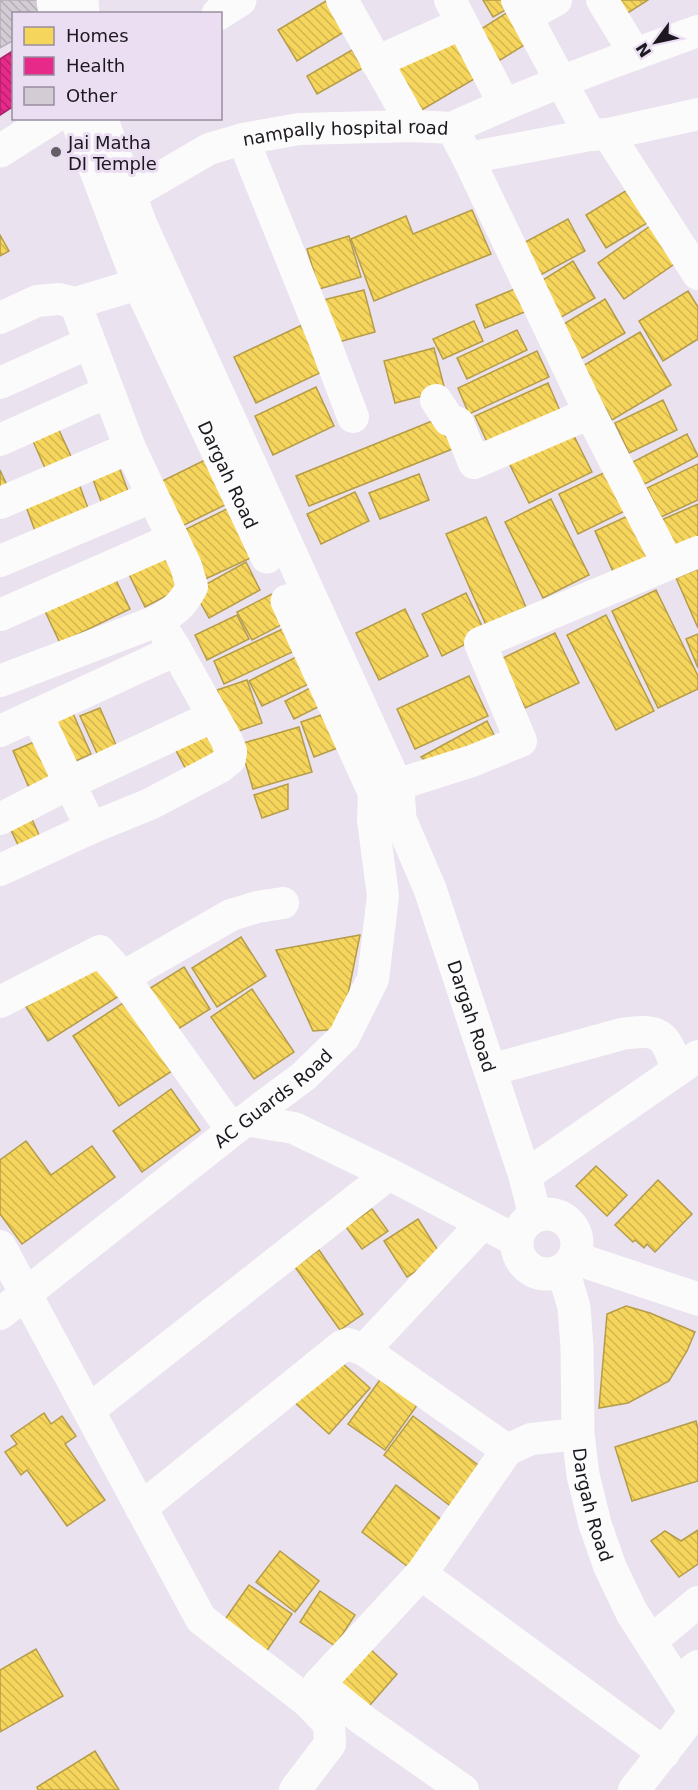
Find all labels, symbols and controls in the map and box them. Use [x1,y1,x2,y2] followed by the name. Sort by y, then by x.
[12,12,222,120] legend
[626,12,686,72] north arrow
[66,25,129,46] text: Homes
[632,39,655,61] text: N
[66,55,125,76] text: Health
[66,85,118,106] text: Other
[241,115,449,149] street label: nampally hospital road
[67,132,157,174] place label: Jai Matha DI Temple
[49,145,63,159] marker: Jai Matha DI Temple
[194,417,263,532] street label: Dargah Road
[444,957,500,1075] street label: Dargah Road
[210,1044,336,1152] street label: AC Guards Road
[569,1447,618,1564] street label: Dargah Road

